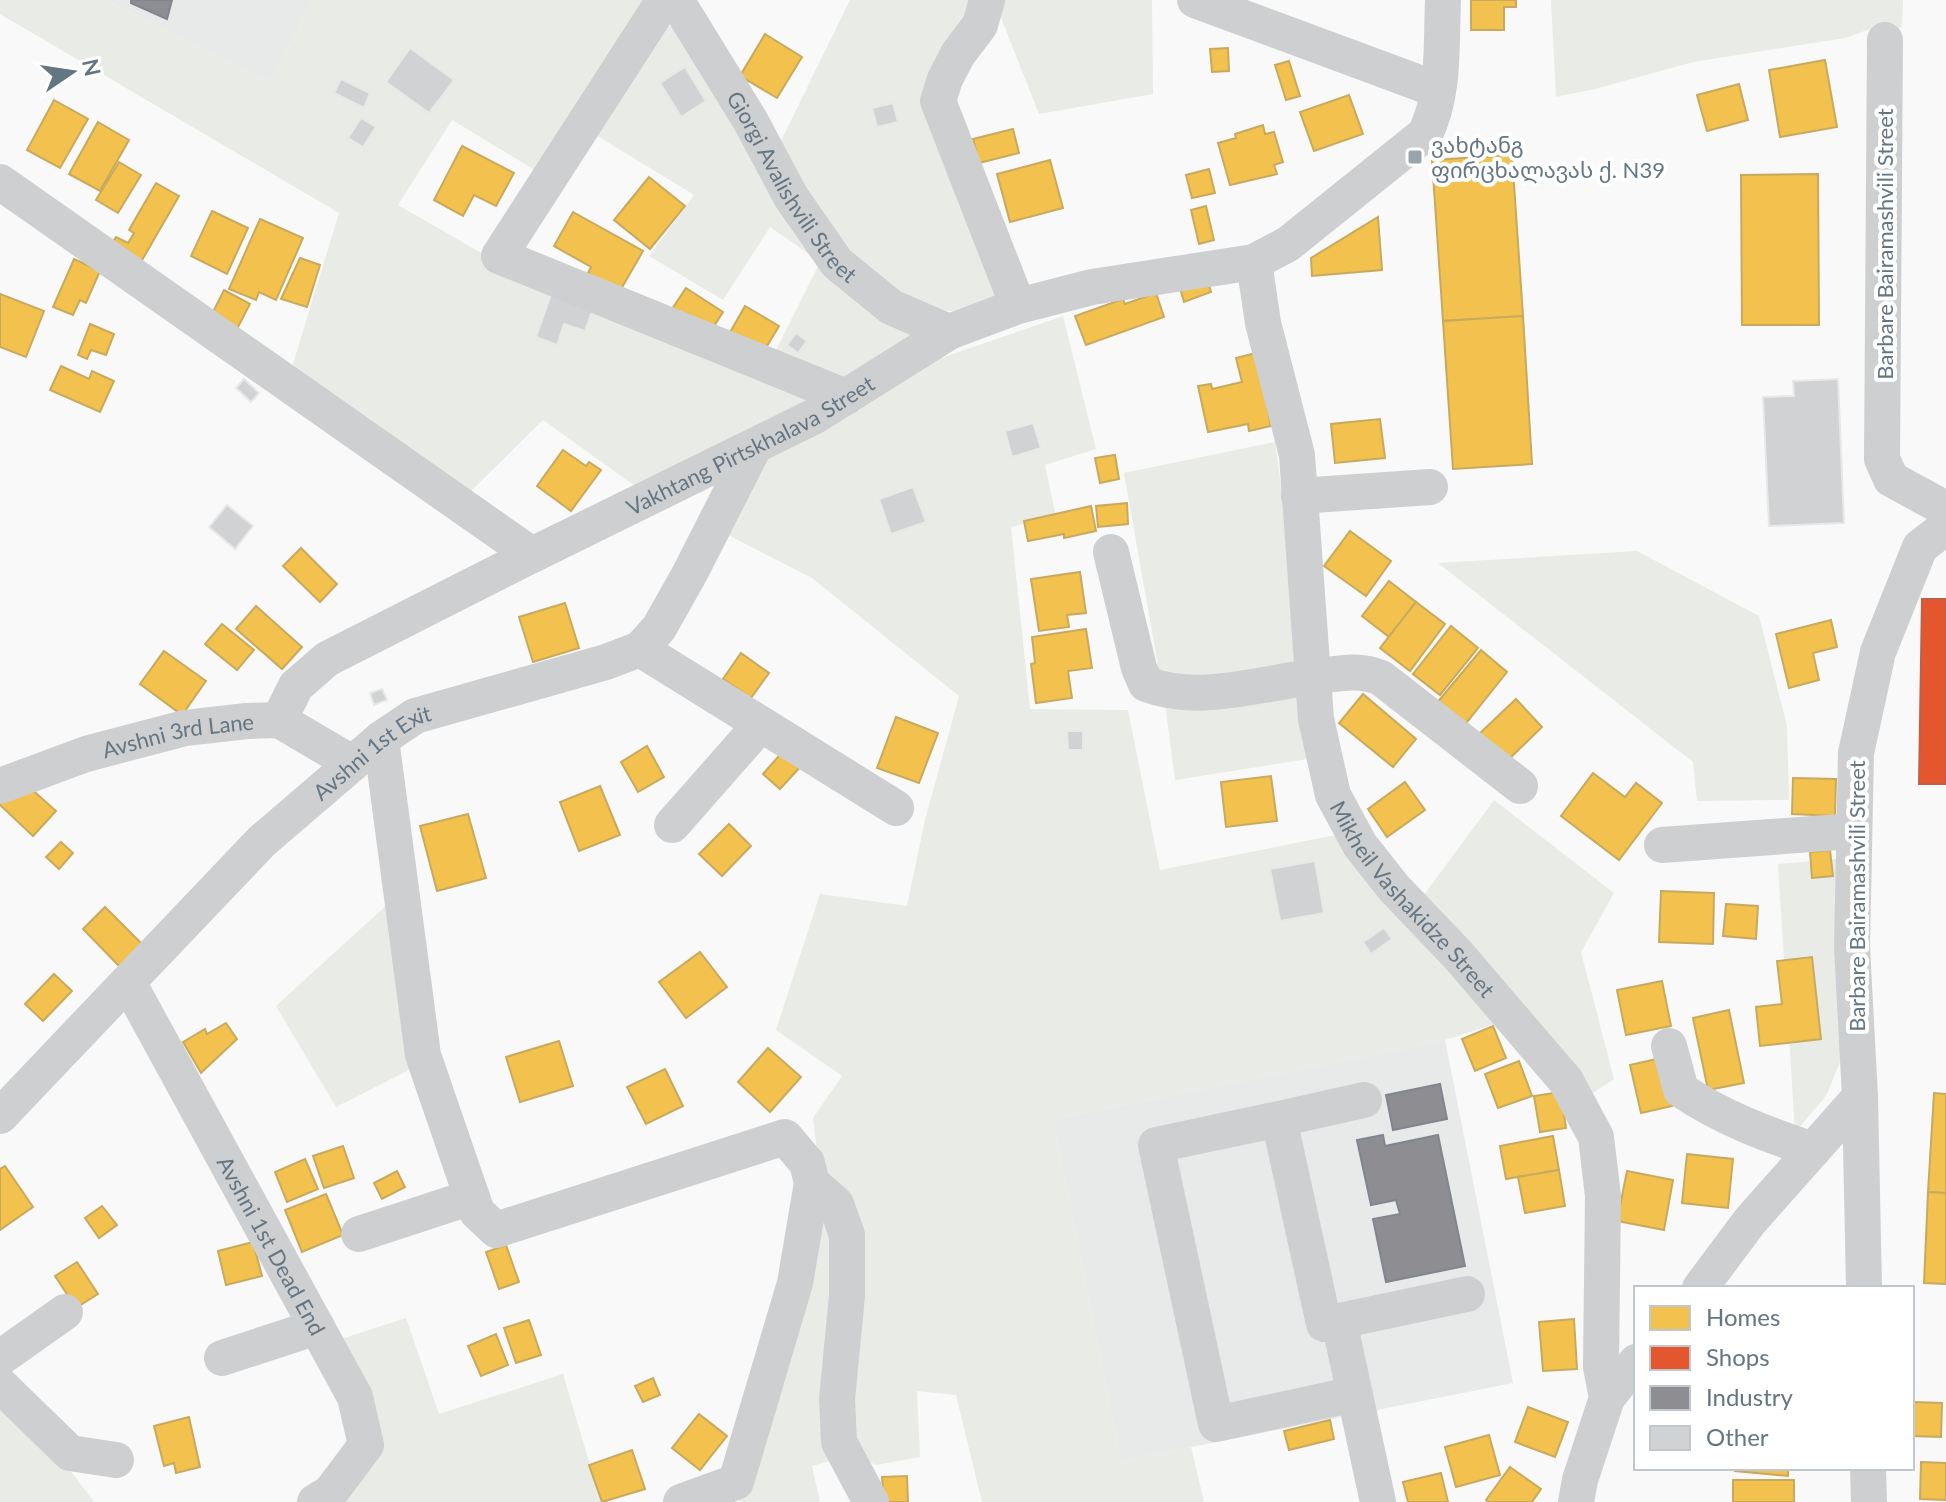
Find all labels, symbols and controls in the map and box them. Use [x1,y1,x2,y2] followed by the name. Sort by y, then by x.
[32,32,112,112] north arrow
[77,56,107,79] text: N
[722,86,863,288] street label: Giorgi Avalishvili Street
[1871,108,1898,380] street label: Barbare Bairamashvili Street
[1431,131,1665,184] place label: ვახტანგ ფირცხალავას ქ. N39
[1406,148,1424,166] marker: ვახტანგ ფირცხალავას ქ. N39
[622,369,879,520] street label: Vakhtang Pirtskhalava Street
[307,699,434,805] street label: Avshni 1st Exit
[99,707,254,763] street label: Avshni 3rd Lane
[1843,760,1870,1032] street label: Barbare Bairamashvili Street
[1325,796,1501,1002] street label: Mikheil Vashakidze Street
[212,1151,332,1339] street label: Avshni 1st Dead End
[1634,1286,1914,1470] legend
[1706,1302,1780,1331] text: Homes
[1706,1342,1770,1371] text: Shops
[1706,1382,1793,1411] text: Industry
[1706,1422,1769,1451] text: Other

